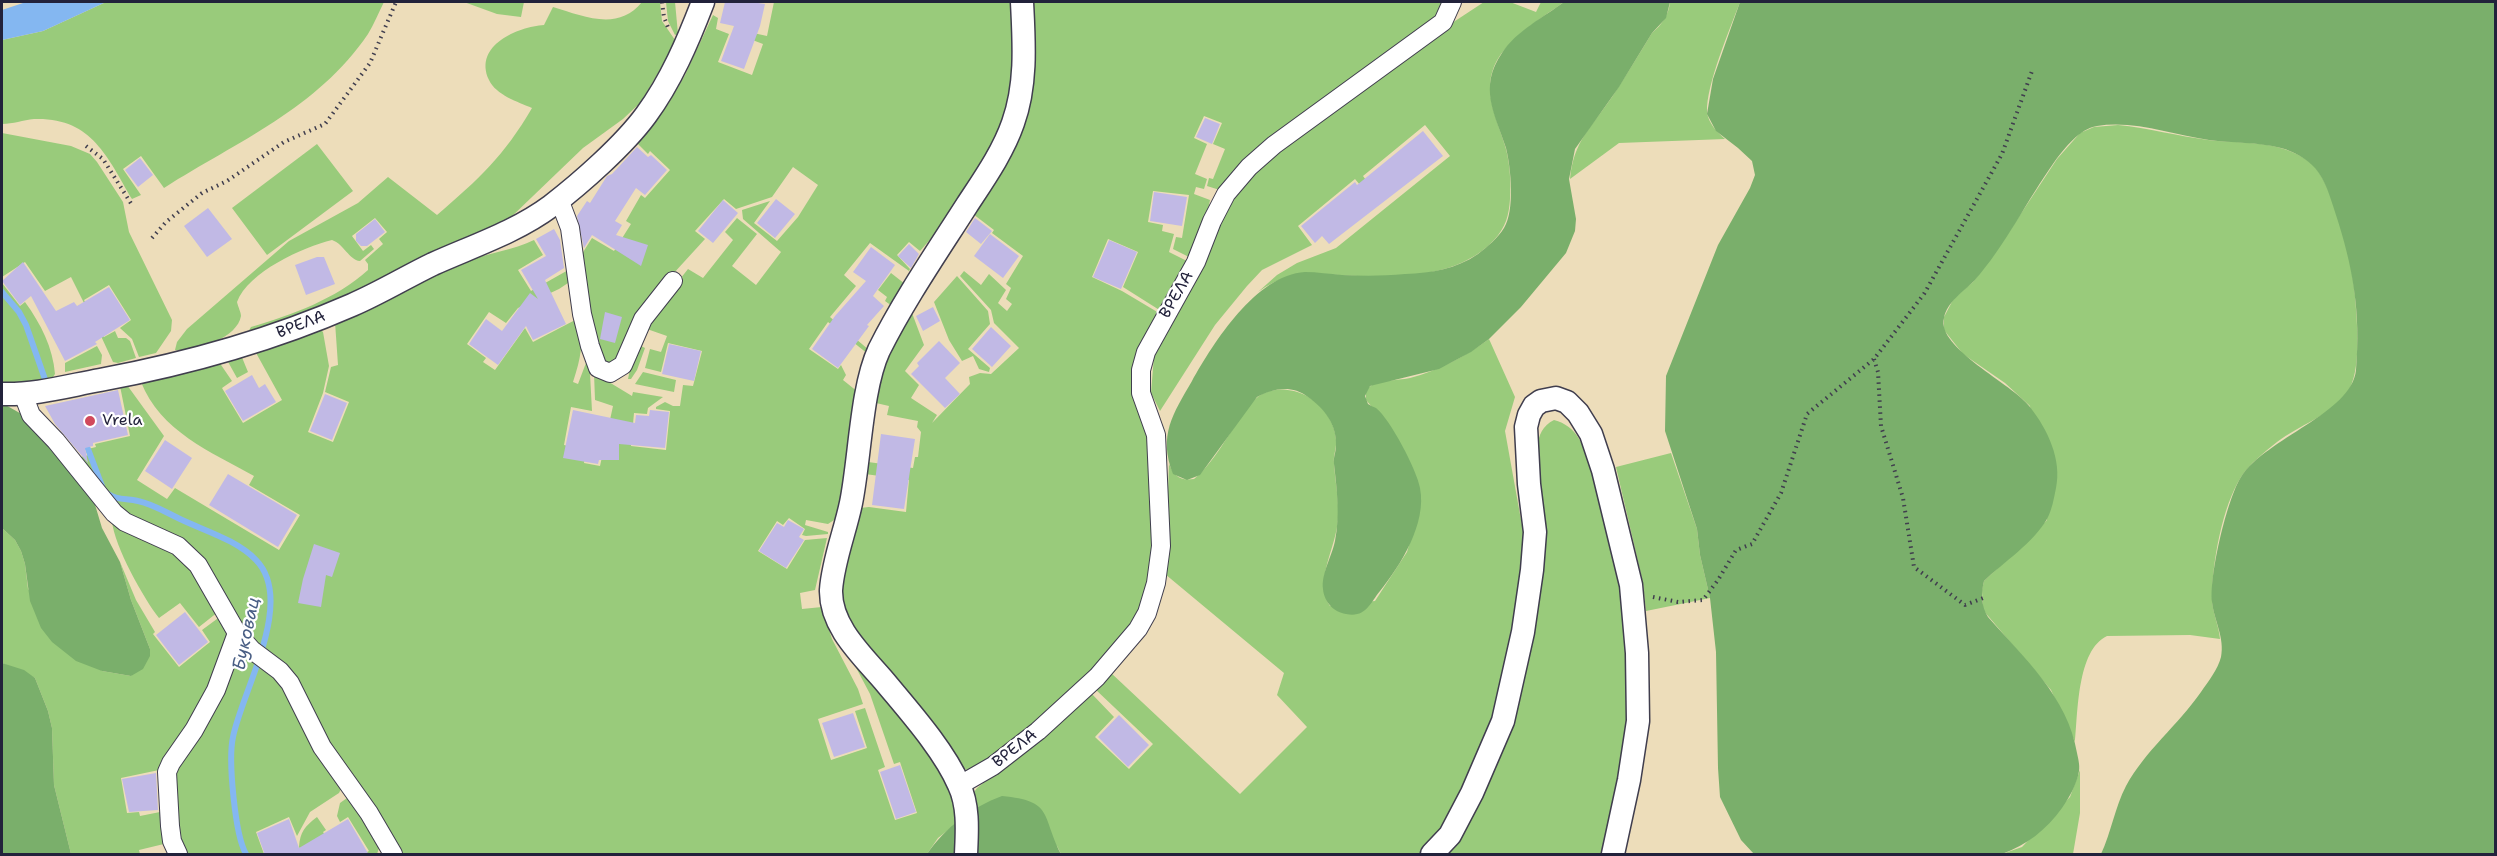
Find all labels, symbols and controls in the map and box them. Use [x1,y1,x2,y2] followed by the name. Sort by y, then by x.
[1156,268,1198,322] street label: ВРЕЛА
[274,307,328,343] street label: ВРЕЛА
[102,411,142,431] place label: Vrela
[83,414,97,428] marker: Vrela
[229,595,265,673] water label: Буковац
[989,726,1041,772] street label: ВРЕЛА

